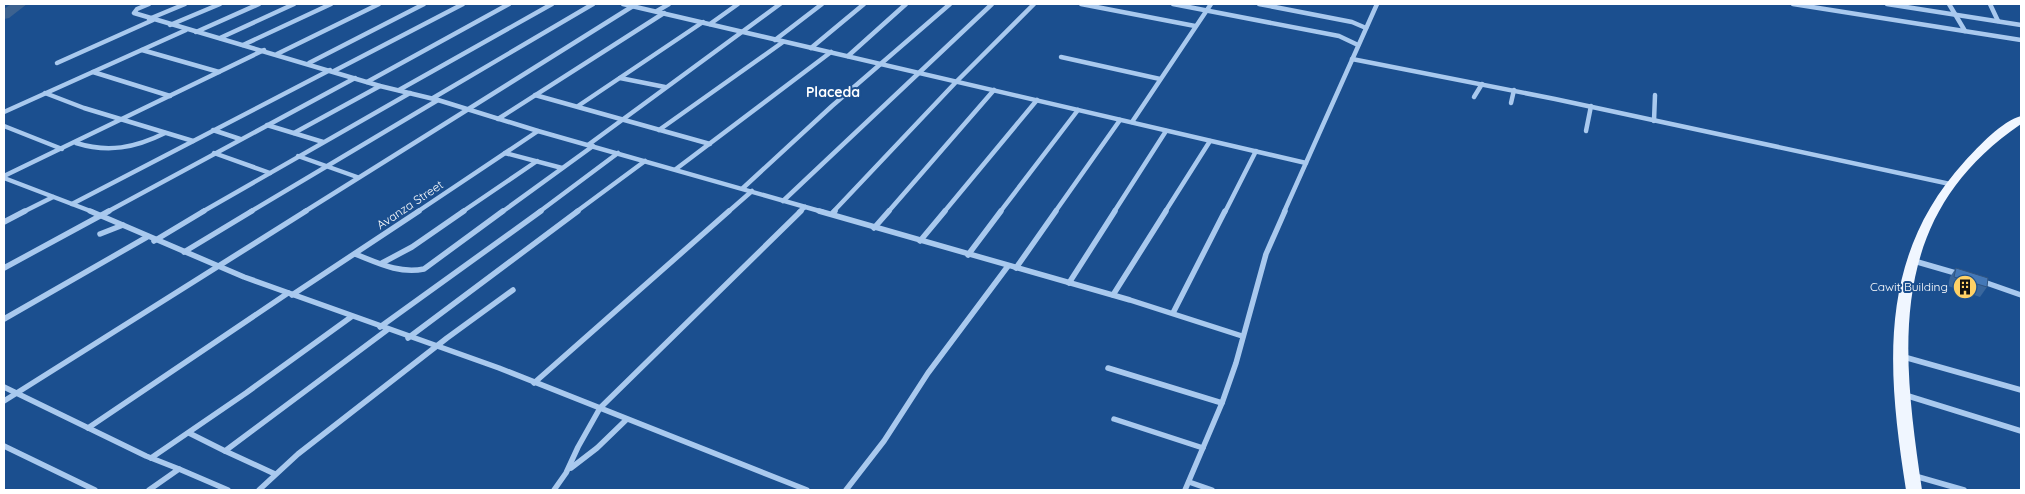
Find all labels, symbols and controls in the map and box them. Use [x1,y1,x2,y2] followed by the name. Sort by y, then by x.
[806,83,860,101] district label: Placeda
[374,177,446,232] street label: Avanza Street
[1952,274,1978,300] building icon: Cawit Building
[1870,279,1948,294] place label: Cawit Building

